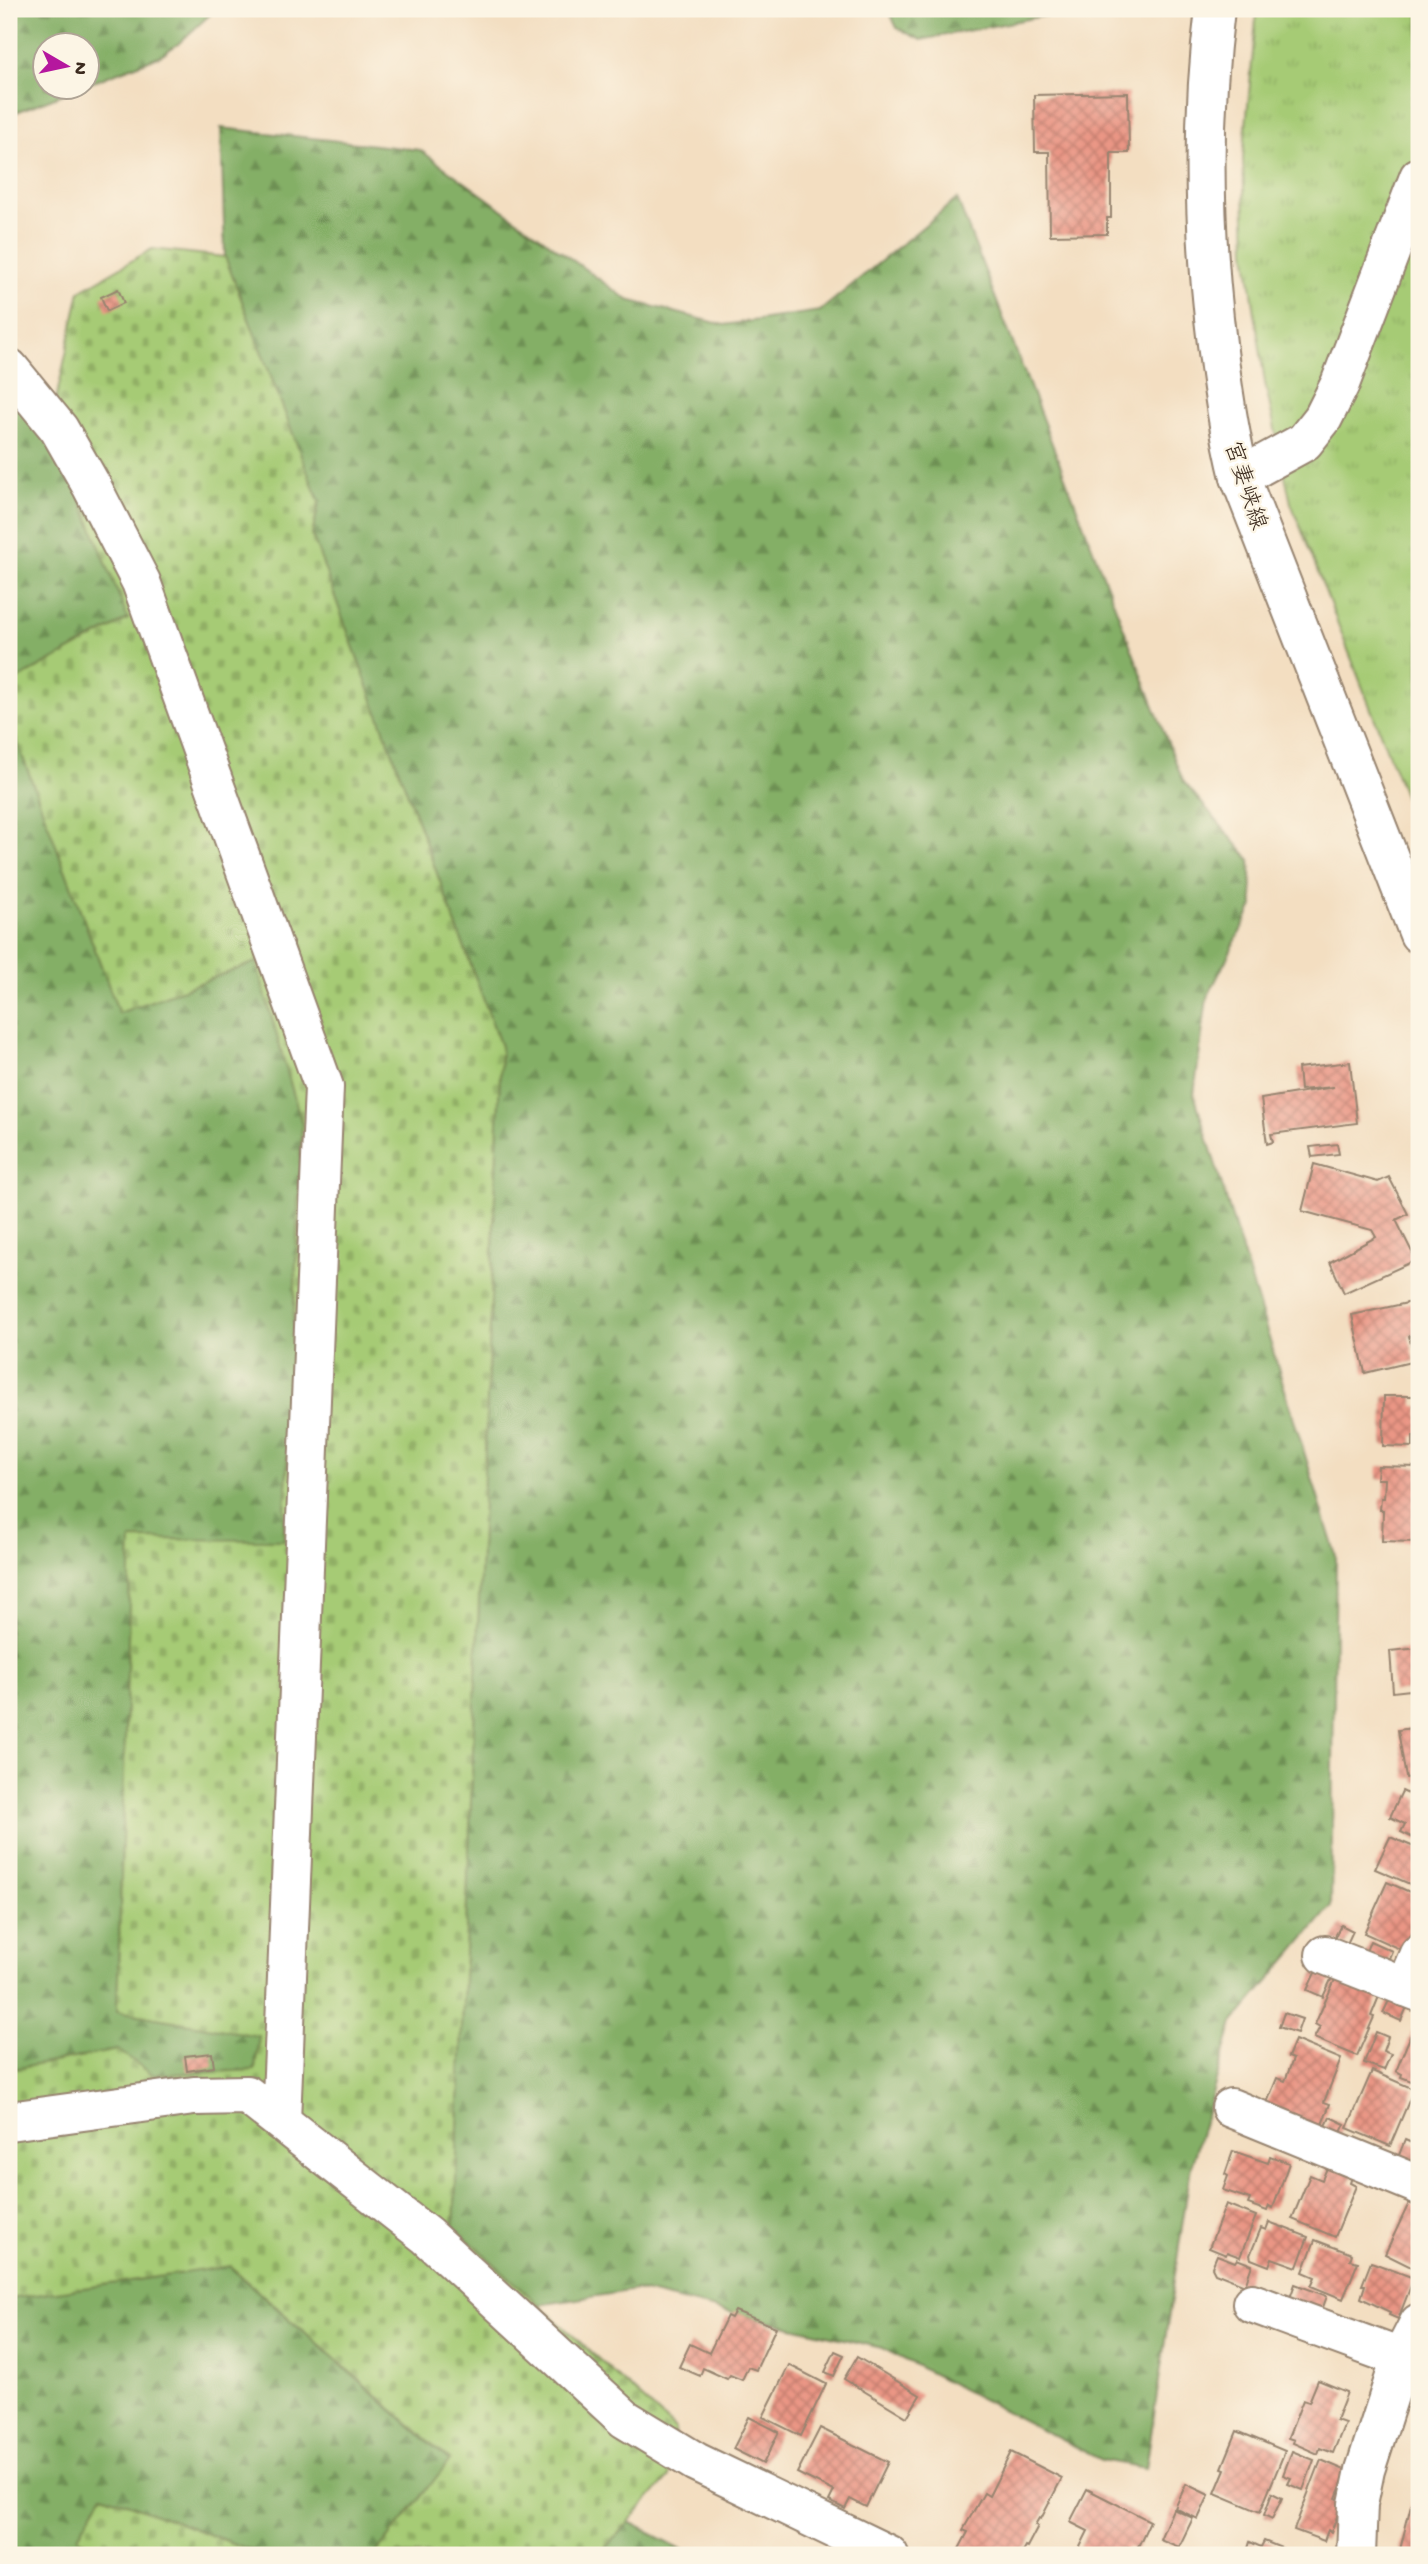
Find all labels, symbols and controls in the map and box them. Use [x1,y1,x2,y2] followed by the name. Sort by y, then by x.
[32,32,102,102] north arrow
[67,60,92,76] text: N
[1217,438,1272,534] street label: 宮妻峡線

